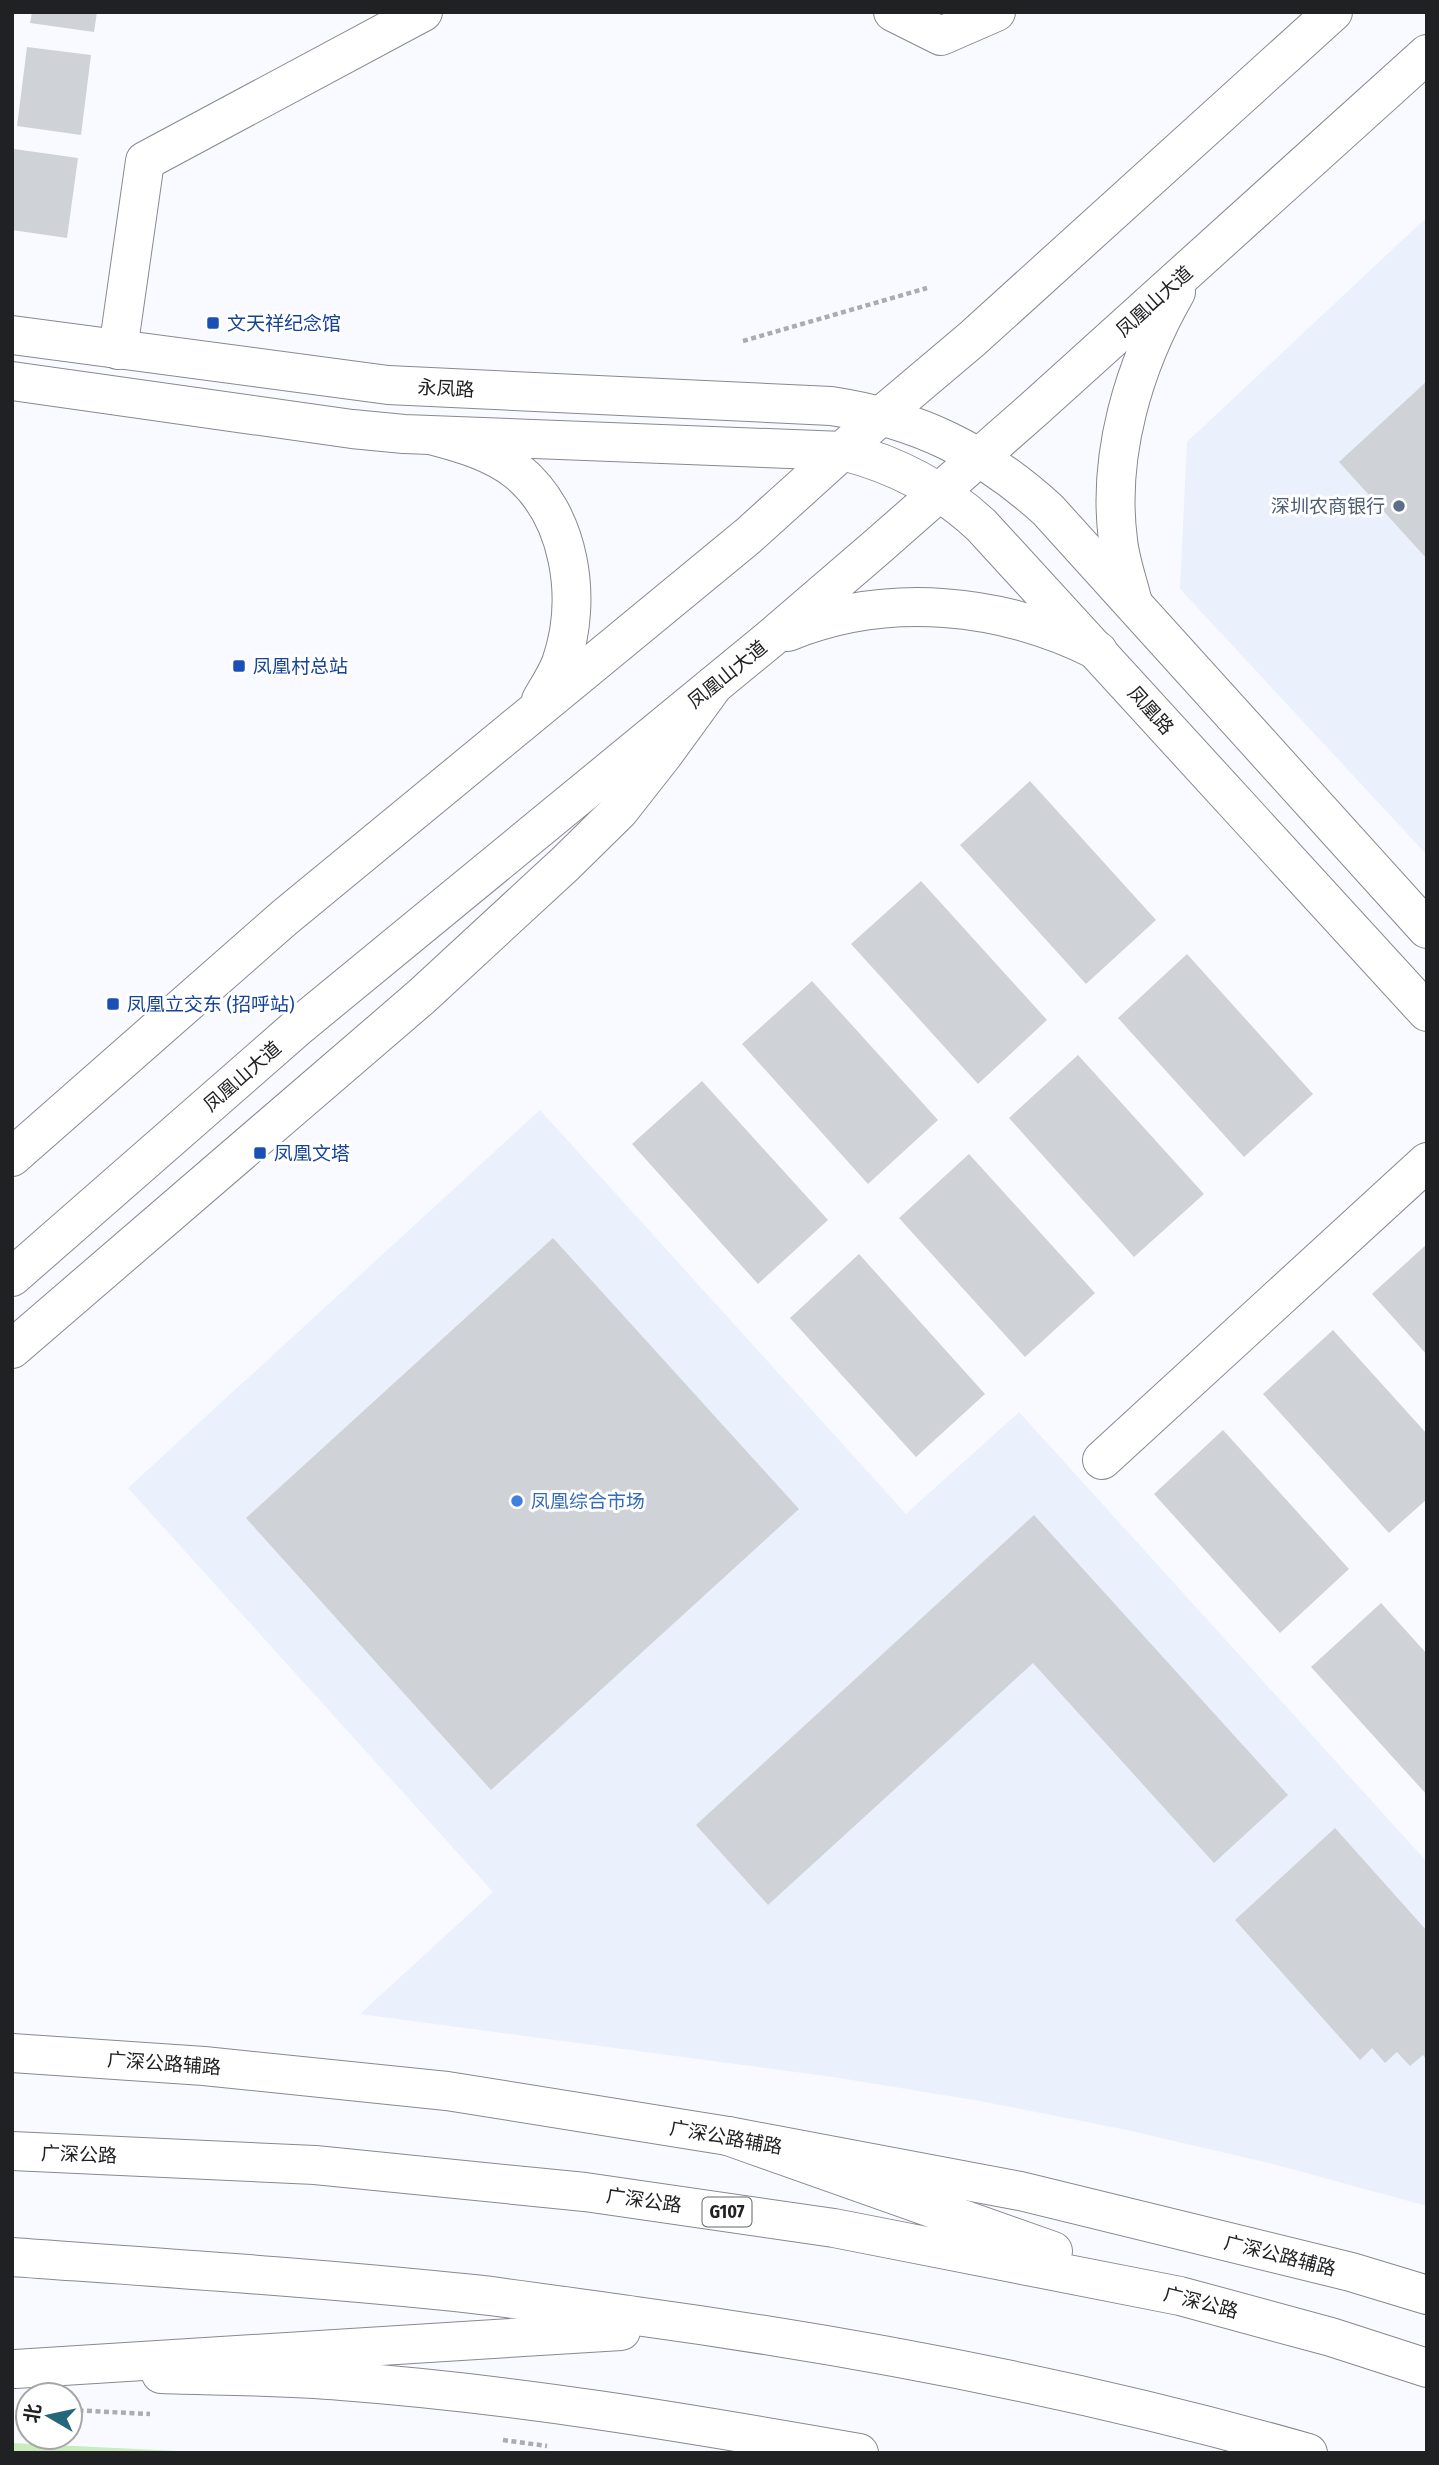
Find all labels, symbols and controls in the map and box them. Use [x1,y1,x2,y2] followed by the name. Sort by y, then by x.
[1111,261,1197,342] street label: 凤凰山大道
[227,312,341,335] place label: 文天祥纪念馆
[205,315,221,331] marker: 文天祥纪念馆
[417,376,475,401] street label: 永凤路
[1271,495,1385,518] place label: 深圳农商银行
[1391,498,1407,514] marker: 深圳农商银行
[683,636,771,713] street label: 凤凰山大道
[253,655,348,678] place label: 凤凰村总站
[231,658,247,674] marker: 凤凰村总站
[1123,681,1178,739] street label: 凤凰路
[127,993,295,1016] place label: 凤凰立交东 (招呼站)
[105,996,121,1012] marker: 凤凰立交东 (招呼站)
[199,1037,286,1116] street label: 凤凰山大道
[274,1142,350,1165] place label: 凤凰文塔
[252,1145,268,1161] marker: 凤凰文塔
[531,1490,645,1513] place label: 凤凰综合市场
[509,1493,525,1509] marker: 凤凰综合市场
[106,2048,222,2079] street label: 广深公路辅路
[668,2116,784,2159] street label: 广深公路辅路
[41,2142,117,2167] street label: 广深公路
[605,2184,683,2217] street label: 广深公路
[702,2198,752,2226] road number: G107
[1222,2231,1338,2280] street label: 广深公路辅路
[1161,2282,1241,2323] street label: 广深公路
[14,2381,84,2451] north arrow
[20,2402,46,2425] text: 北

